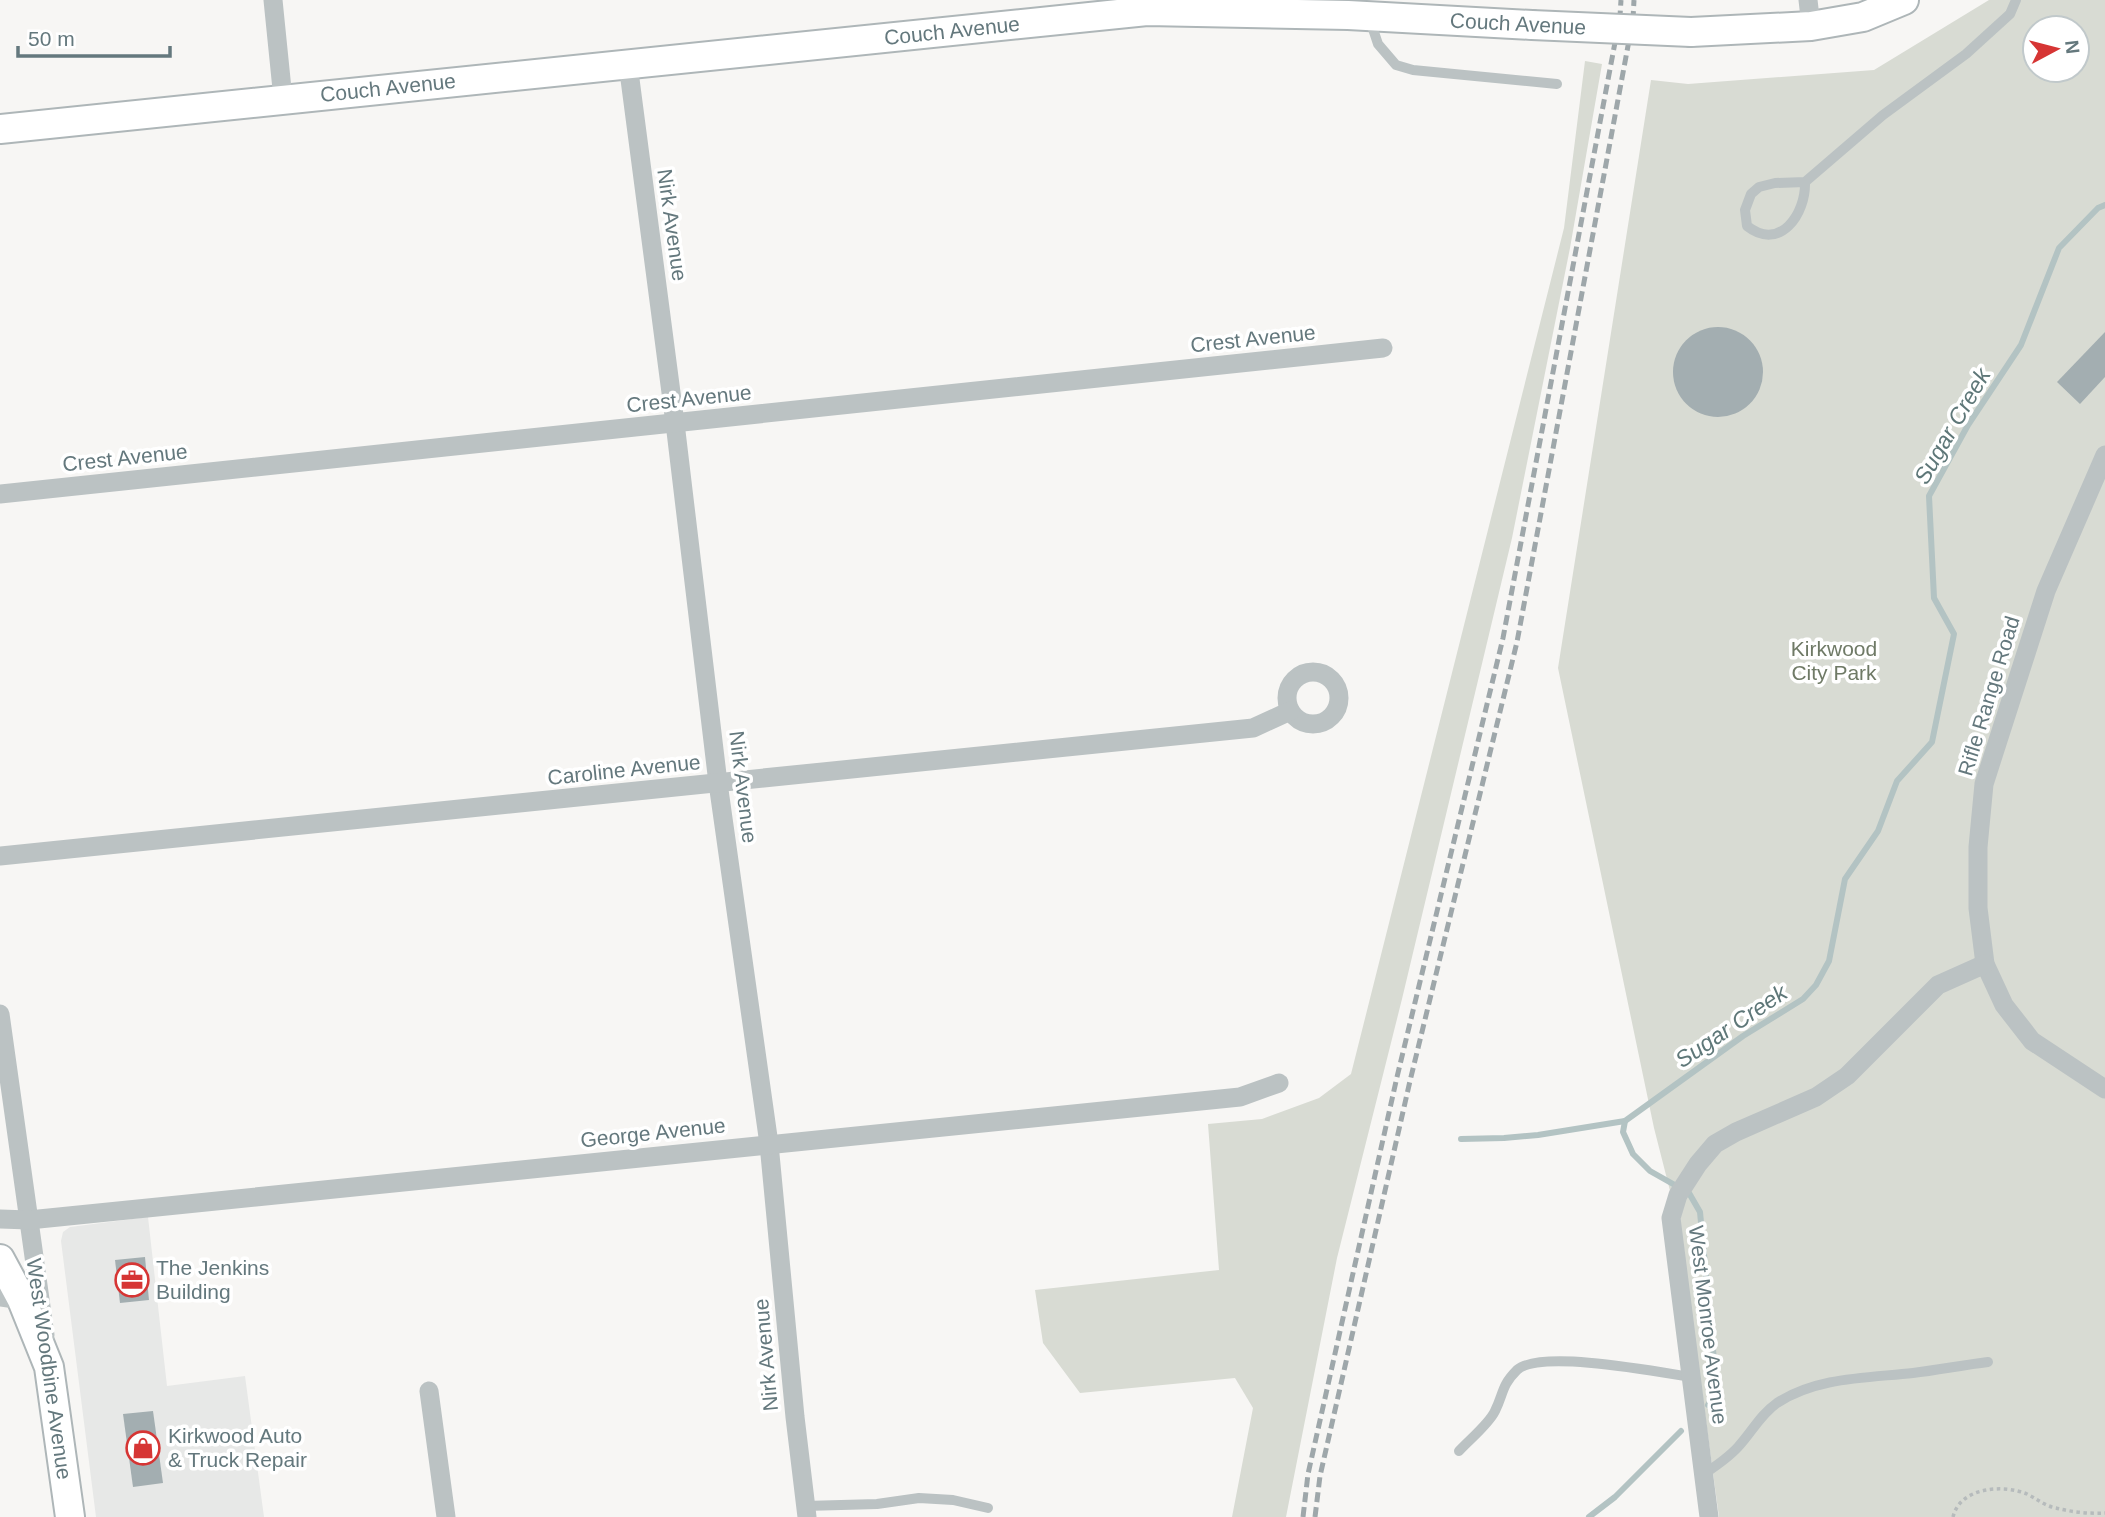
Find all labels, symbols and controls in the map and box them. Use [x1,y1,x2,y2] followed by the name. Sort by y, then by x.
[1449,8,1587,39] street label: Couch Avenue
[883,12,1021,49] street label: Couch Avenue
[18,14,170,58] scale bar
[2021,14,2091,84] north arrow
[28,27,75,50] text: 50 m
[2061,39,2084,55] text: N
[319,69,457,106] street label: Couch Avenue
[653,167,692,282] street label: Nirk Avenue
[1189,320,1317,357] street label: Crest Avenue
[1908,362,1996,488] water label: Sugar Creek
[625,380,753,417] street label: Crest Avenue
[61,439,189,476] street label: Crest Avenue
[1953,613,2024,778] street label: Rifle Range Road
[1791,637,1877,684] park label: Kirkwood City Park
[725,730,762,844] street label: Nirk Avenue
[546,750,702,789] street label: Caroline Avenue
[1670,978,1793,1073] water label: Sugar Creek
[579,1113,727,1152] street label: George Avenue
[1685,1224,1732,1426] street label: West Monroe Avenue
[156,1256,269,1303] place label: The Jenkins Building
[23,1257,76,1481] street label: West Woodbine Avenue
[113,1261,151,1299] office icon: The Jenkins Building
[749,1298,782,1412] street label: Nirk Avenue
[168,1424,307,1471] place label: Kirkwood Auto & Truck Repair
[124,1429,162,1467] shop icon: Kirkwood Auto & Truck Repair

